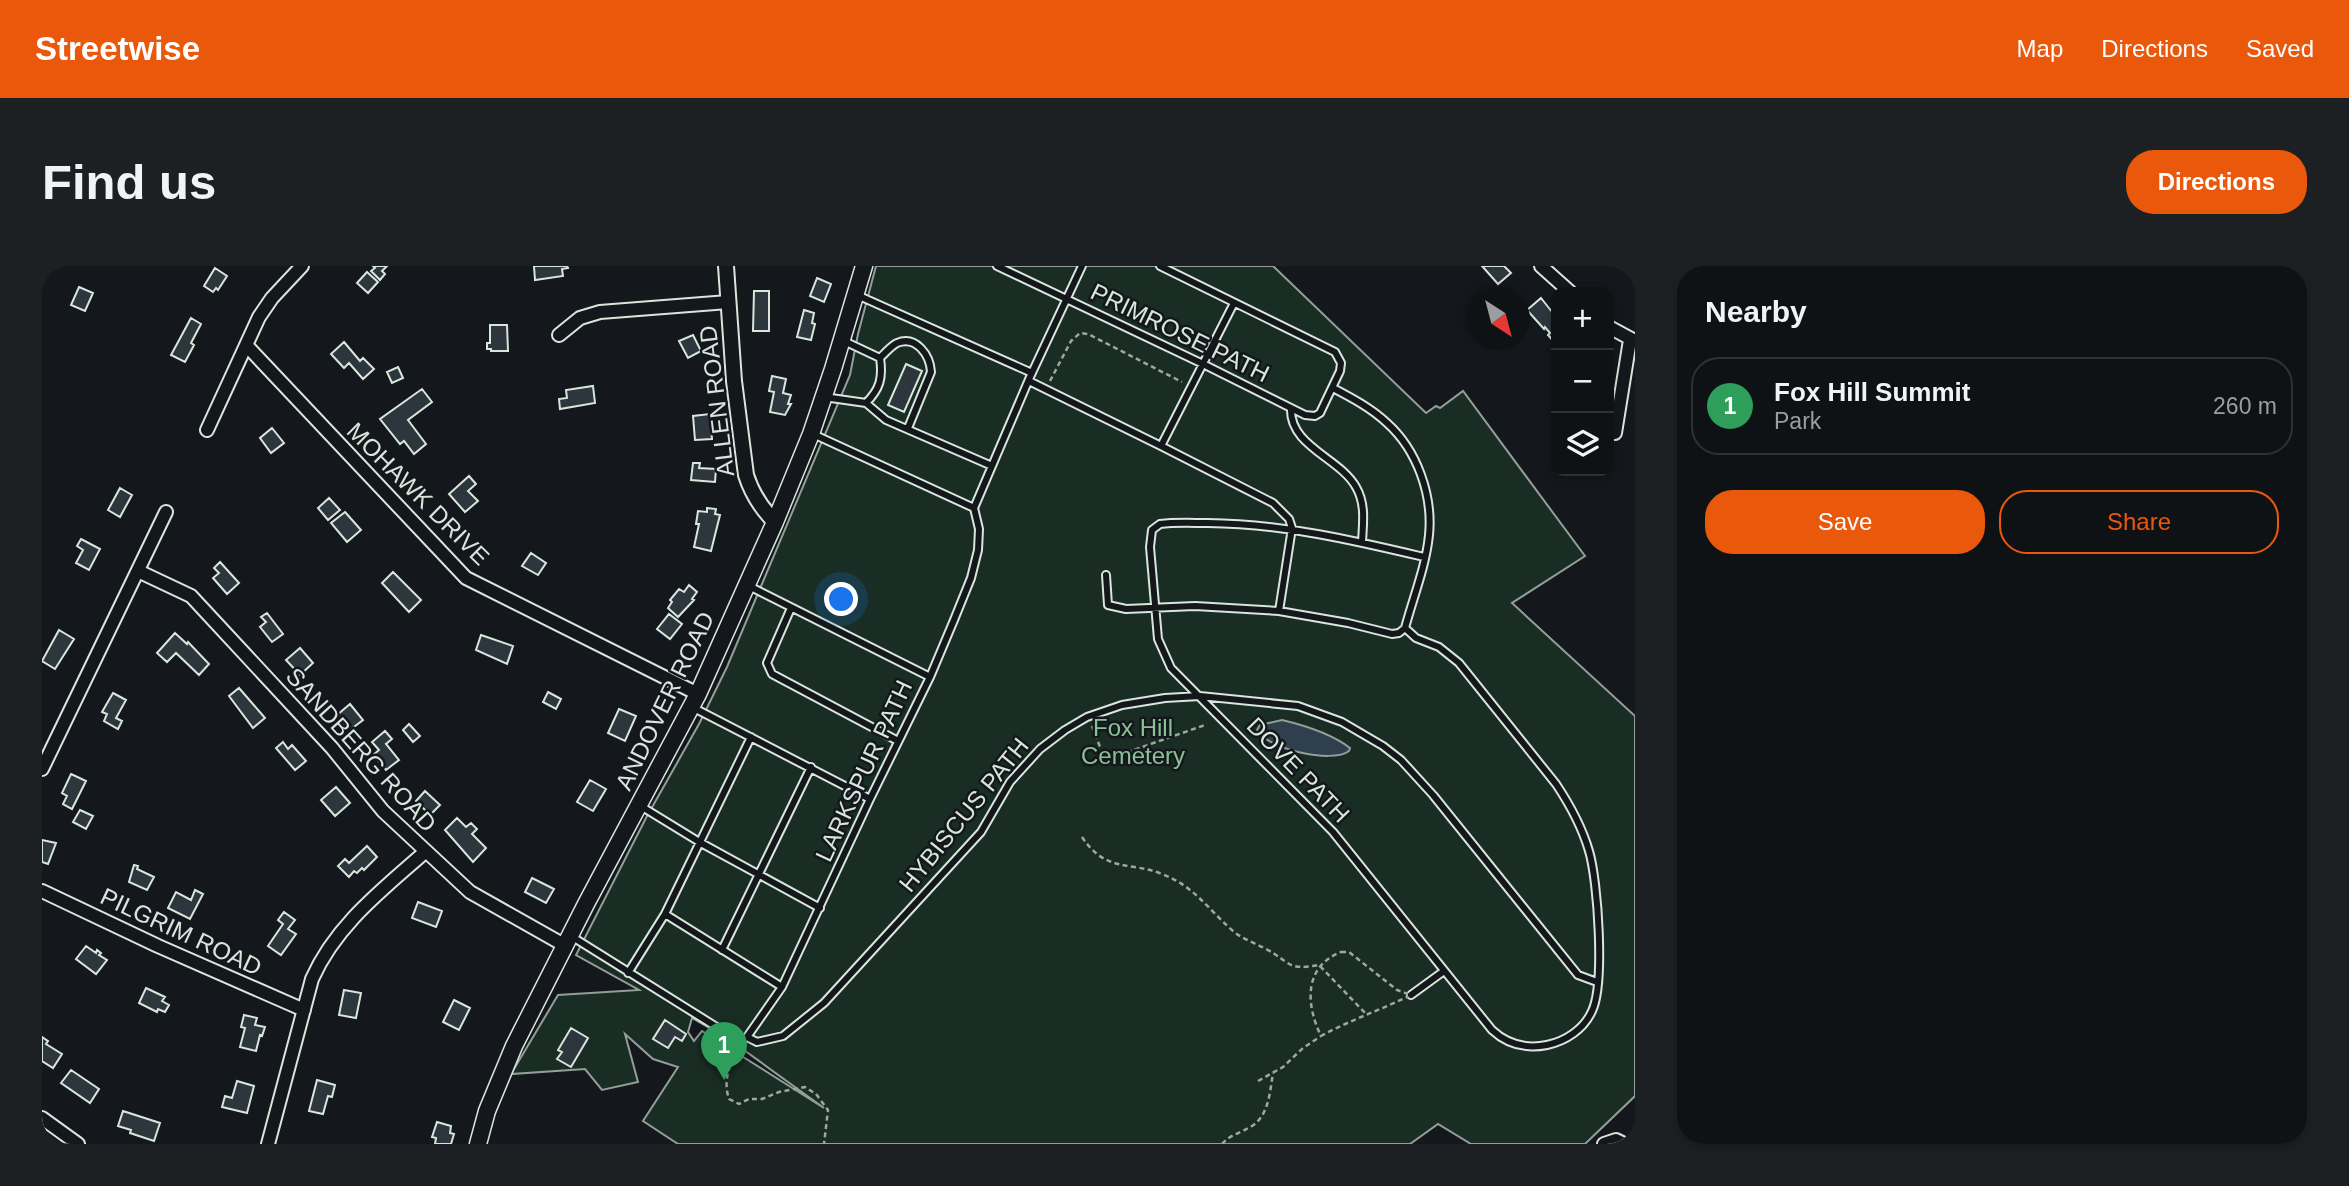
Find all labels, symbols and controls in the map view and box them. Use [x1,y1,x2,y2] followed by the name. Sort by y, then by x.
[35,30,200,67] text: Streetwise
[2017,35,2063,62] text: Map
[2101,35,2208,62] text: Directions
[2246,35,2314,62] text: Saved
[2126,150,2307,214] button: Directions
[42,155,216,209] text: Find us
[1087,278,1274,387] street label: PRIMROSE PATH
[1467,287,1530,350] north arrow
[1551,287,1614,476] map controls
[1551,287,1614,350] button: +
[1705,295,1807,328] text: Nearby
[694,324,739,478] street label: ALLEN ROAD
[1551,350,1614,413] button: −
[1774,377,1970,407] text: Fox Hill Summit
[1724,393,1736,419] text: 1
[2213,393,2277,419] text: 260 m
[1774,408,1821,434] text: Park
[1551,413,1614,476] button: layers
[342,417,495,570] street label: MOHAWK DRIVE
[1705,490,1985,554] button: Save
[1999,490,2279,554] button: Share
[824,582,858,616] your location
[610,607,719,794] street label: ANDOVER ROAD
[281,662,442,837] street label: SANDBERG ROAD
[810,676,917,866] street label: LARKSPUR PATH
[1242,712,1355,828] street label: DOVE PATH
[1081,714,1185,769] park label: Fox Hill Cemetery
[893,732,1034,897] street label: HYBISCUS PATH
[96,882,266,981] street label: PILGRIM ROAD
[701,1022,747,1080] pin: 1

